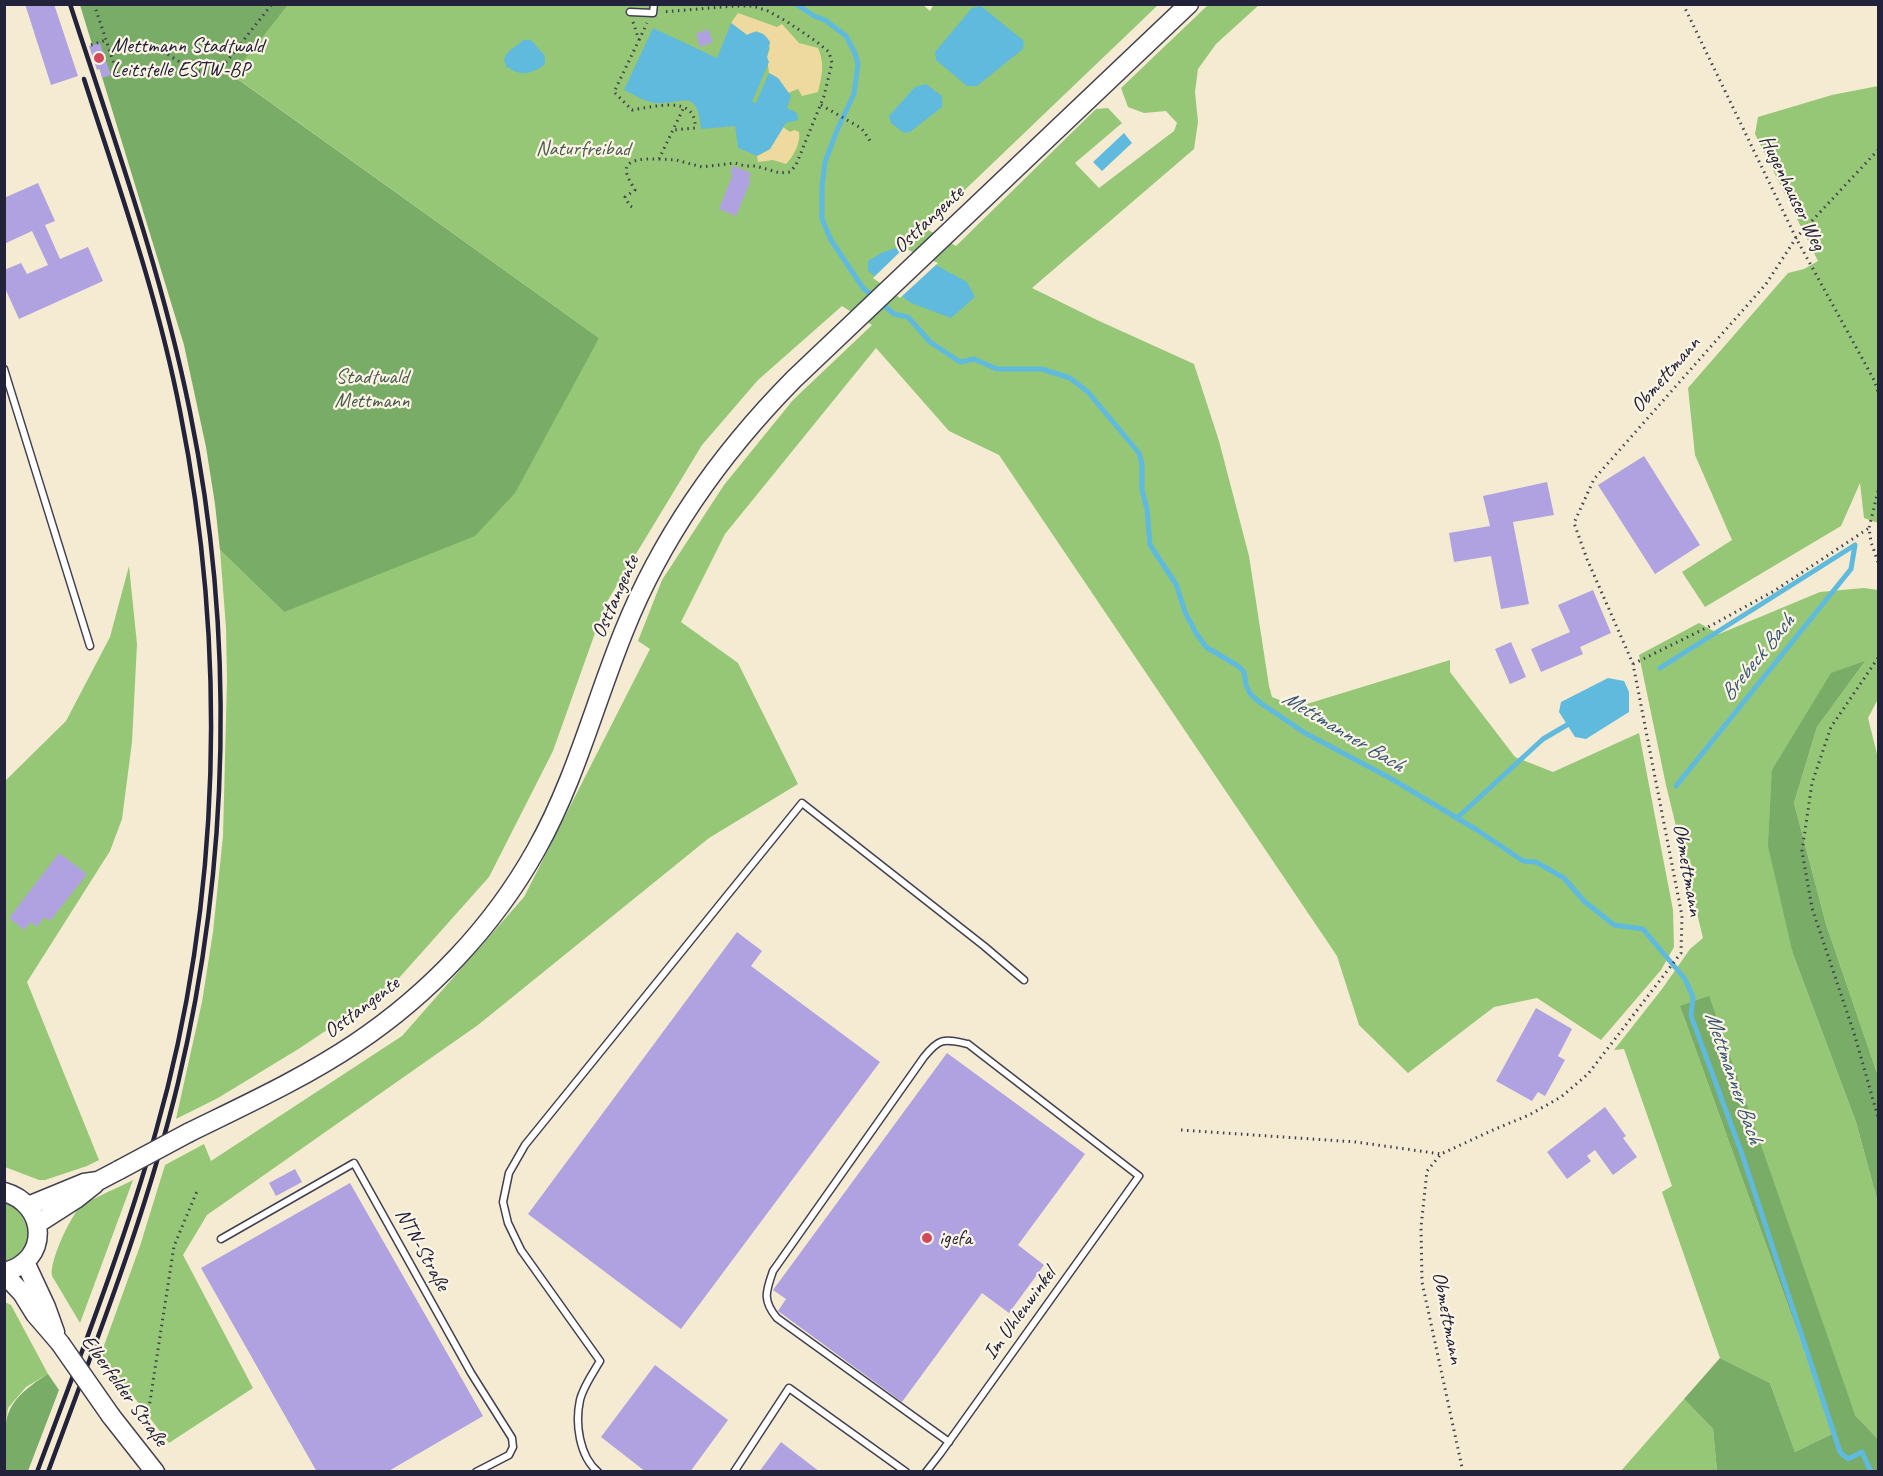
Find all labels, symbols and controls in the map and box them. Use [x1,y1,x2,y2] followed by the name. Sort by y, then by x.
[111,33,264,83] place label: Mettmann Stadtwald Leitstelle ESTW-BP
[92,51,106,65] marker: Mettmann Stadtwald Leitstelle ESTW-BP
[1753,131,1831,255] street label: Hugenhauser Weg
[536,136,630,162] park label: Naturfreibad
[888,181,970,259] street label: Osttangente
[1626,332,1706,418] street label: Obmettmann
[335,364,409,414] park label: Stadtwald Mettmann
[587,552,645,642] street label: Osttangente
[1715,609,1801,707] water label: Brebeck Bach
[1277,685,1409,779] water label: Mettmanner Bach
[1666,822,1708,918] street label: Obmettmann
[319,972,405,1044] street label: Osttangente
[1698,1009,1768,1147] water label: Mettmanner Bach
[389,1204,455,1296] street label: NTN-Straße
[939,1225,972,1251] place label: igefa
[920,1231,934,1245] marker: igefa
[978,1263,1062,1365] street label: Im Uhlenwinkel
[1426,1270,1468,1366] street label: Obmettmann
[75,1330,173,1452] street label: Elberfelder Straße

